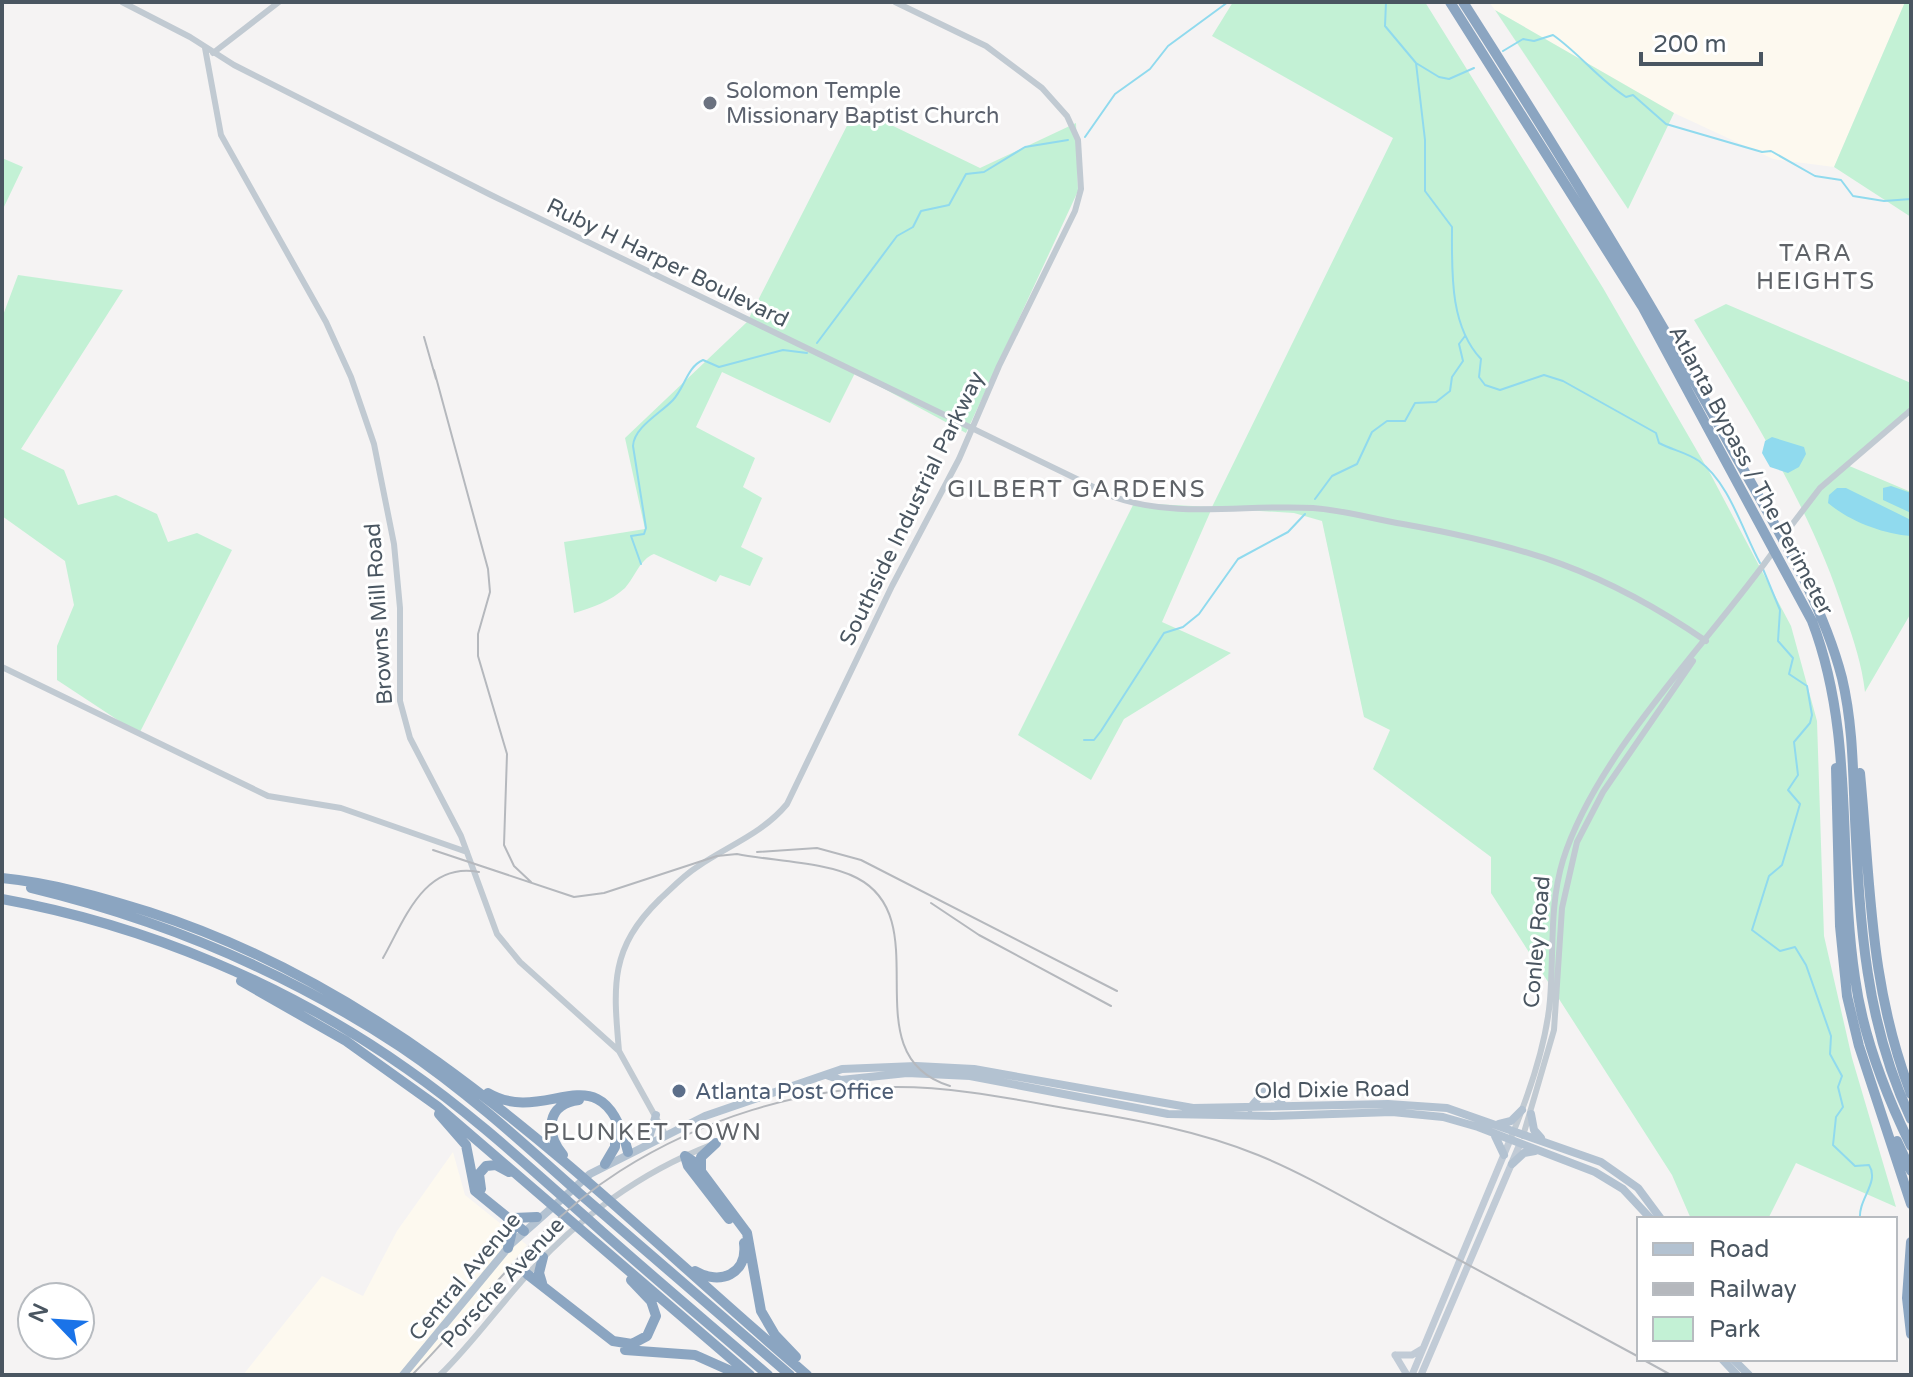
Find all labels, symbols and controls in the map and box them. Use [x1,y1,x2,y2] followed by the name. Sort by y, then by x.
[1641,16,1761,66] scale bar
[1653,30,1727,59] text: 200 m
[726,78,999,129] place label: Solomon Temple Missionary Baptist Church
[701,94,719,112] marker: Solomon Temple Missionary Baptist Church
[542,193,793,333] street label: Ruby H Harper Boulevard
[1756,239,1876,296] district label: TARA HEIGHTS
[1663,321,1839,620] street label: Atlanta Bypass / The Perimeter
[834,367,990,650] street label: Southside Industrial Parkway
[947,475,1207,504] district label: GILBERT GARDENS
[360,522,398,706] street label: Browns Mill Road
[1518,875,1556,1009] street label: Conley Road
[1254,1076,1410,1104] street label: Old Dixie Road
[695,1079,894,1105] place label: Atlanta Post Office
[670,1082,688,1100] marker: Atlanta Post Office
[543,1118,763,1147] district label: PLUNKET TOWN
[403,1207,526,1346] street label: Central Avenue
[436,1212,570,1353] street label: Porsche Avenue
[1637,1217,1897,1361] legend
[1709,1235,1769,1264] text: Road
[1709,1275,1797,1304] text: Railway
[16,1281,96,1361] north arrow
[23,1299,54,1326] text: N
[1709,1315,1760,1344] text: Park

